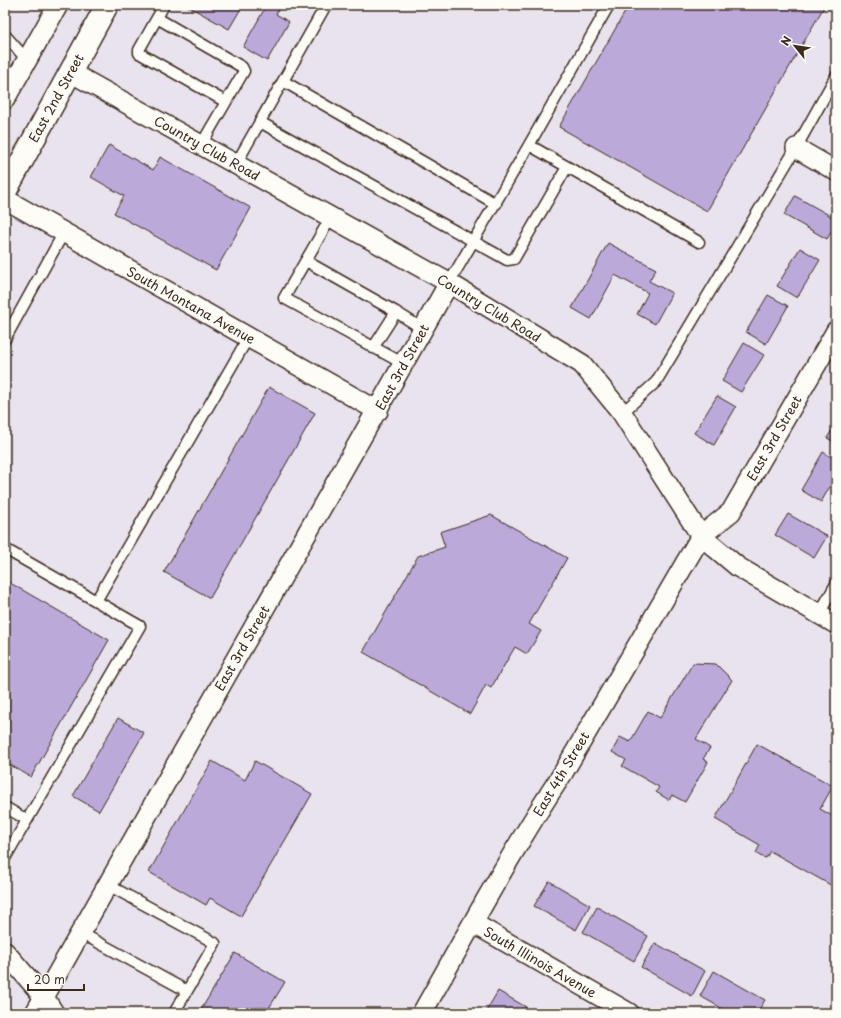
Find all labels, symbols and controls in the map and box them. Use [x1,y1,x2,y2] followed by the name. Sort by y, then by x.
[775,26,815,66] north arrow
[776,32,796,49] text: N
[23,50,88,146] street label: East 2nd Street
[151,111,264,185] street label: Country Club Road
[124,261,259,348] street label: South Montana Avenue
[434,269,545,346] street label: Country Club Road
[370,320,433,413] street label: East 3rd Street
[741,392,806,484] street label: East 3rd Street
[209,602,274,694] street label: East 3rd Street
[528,728,593,820] street label: East 4th Street
[480,922,600,1002] street label: South Illinois Avenue
[28,966,84,992] scale bar
[34,970,65,988] text: 20 m

